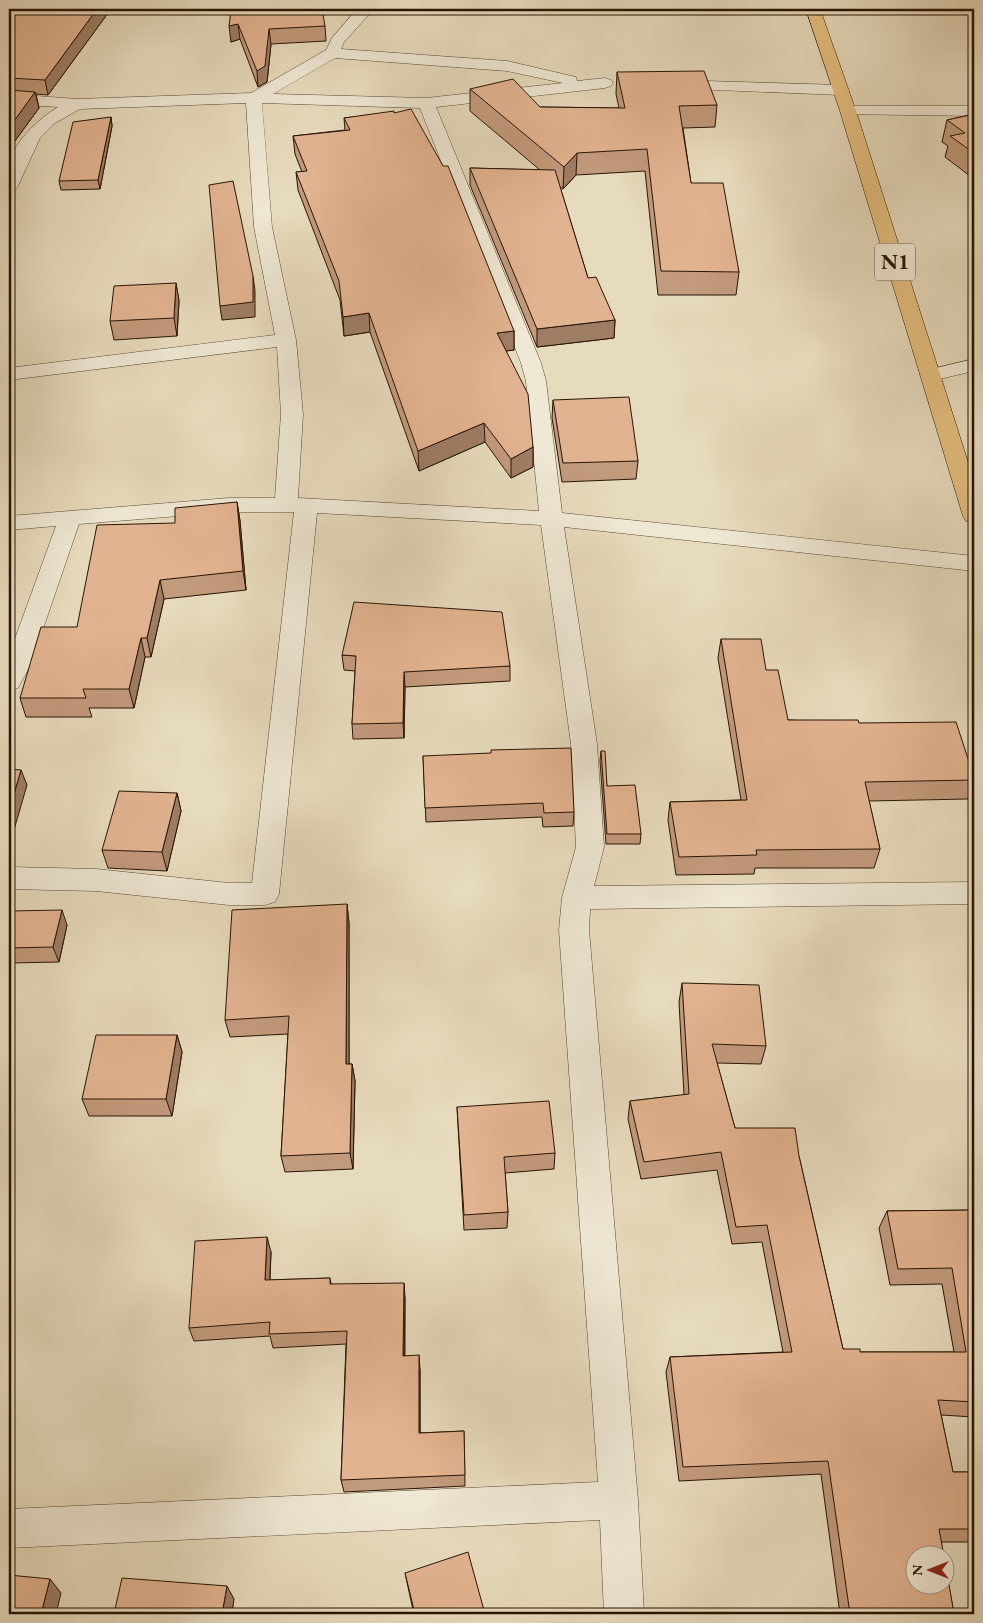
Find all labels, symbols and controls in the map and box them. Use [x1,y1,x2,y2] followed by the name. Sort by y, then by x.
[875,243,915,280] road number: N1
[906,1546,956,1596] north arrow
[908,1564,926,1576] text: N

